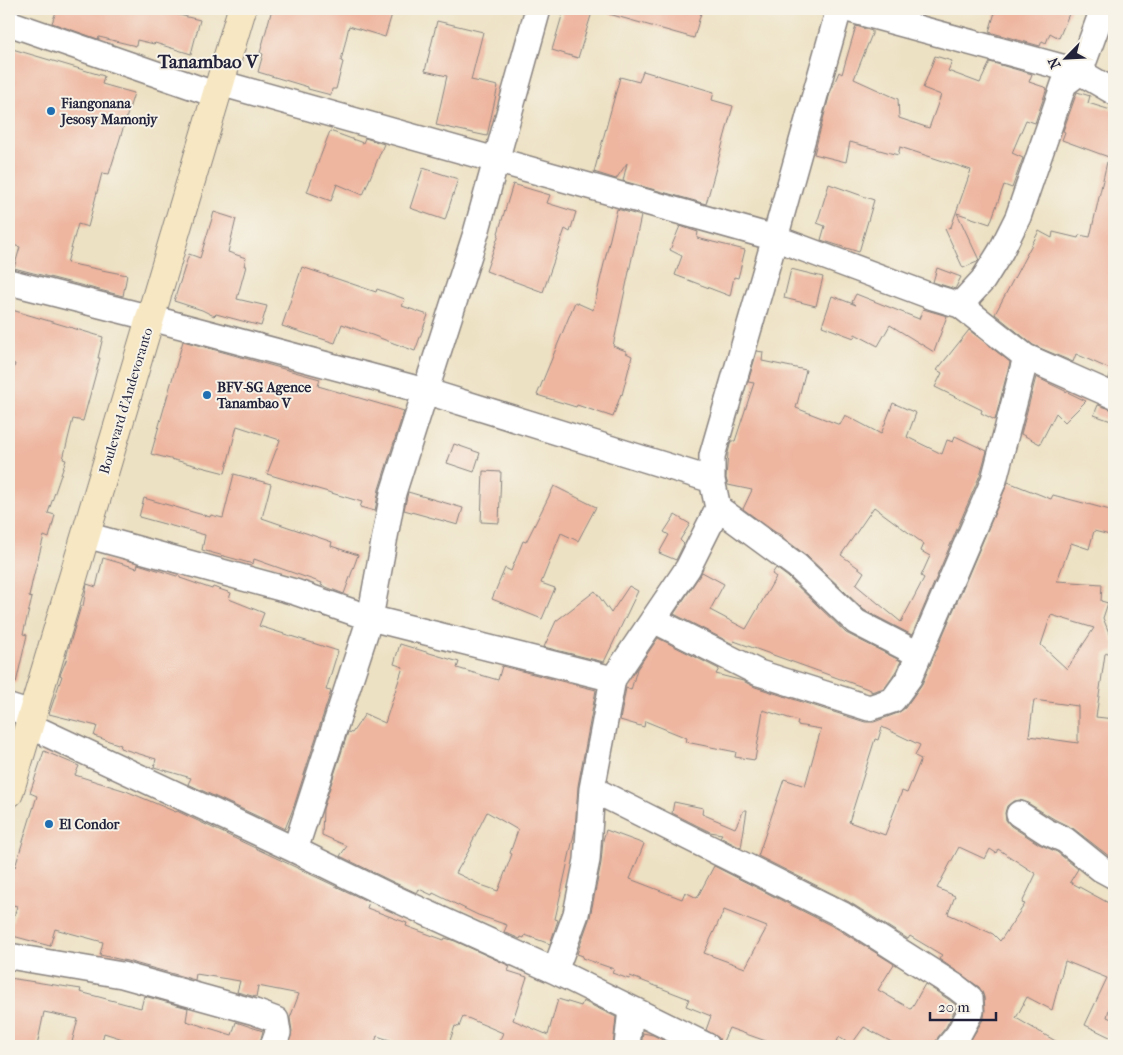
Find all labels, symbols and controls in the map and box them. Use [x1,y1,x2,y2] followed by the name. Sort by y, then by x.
[1040,32,1090,82] north arrow
[157,51,260,73] district label: Tanambao V
[1045,54,1065,71] text: N
[59,95,159,128] place label: Fiangonana Jesosy Mamonjy
[45,105,57,117] marker: Fiangonana Jesosy Mamonjy
[96,326,156,476] street label: Boulevard d'Andevoranto
[216,379,311,412] place label: BFV-SG Agence Tanambao V
[201,389,213,401] marker: BFV-SG Agence Tanambao V
[59,816,121,833] place label: El Condor
[43,818,55,830] marker: El Condor
[930,990,997,1022] scale bar
[938,998,970,1016] text: 20 m

